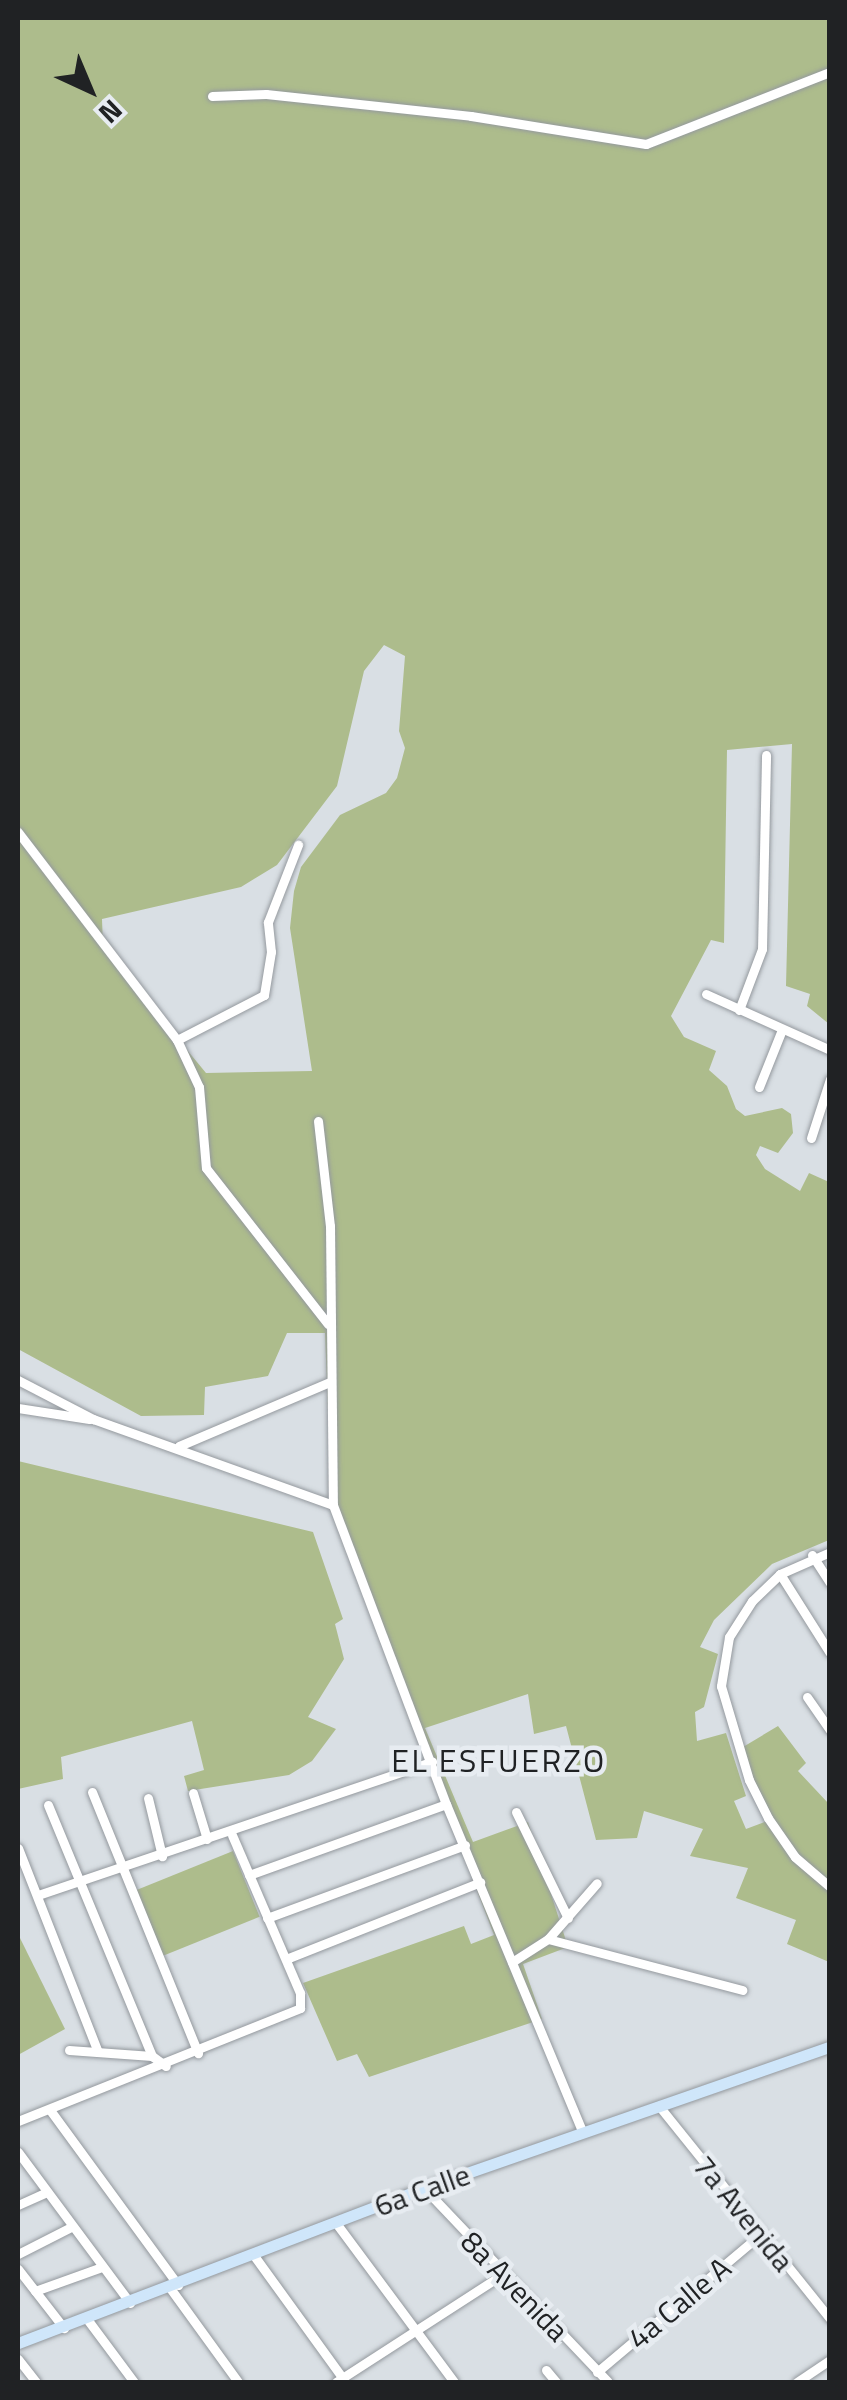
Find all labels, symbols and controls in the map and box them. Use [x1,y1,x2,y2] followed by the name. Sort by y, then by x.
[40,40,140,140] north arrow
[89,90,133,134] text: N
[391,1741,607,1779] district label: EL ESFUERZO
[686,2148,802,2278] street label: 7a Avenida
[369,2156,475,2224] street label: 6a Calle
[454,2224,576,2348] street label: 8a Avenida
[620,2250,738,2356] street label: 4a Calle A

